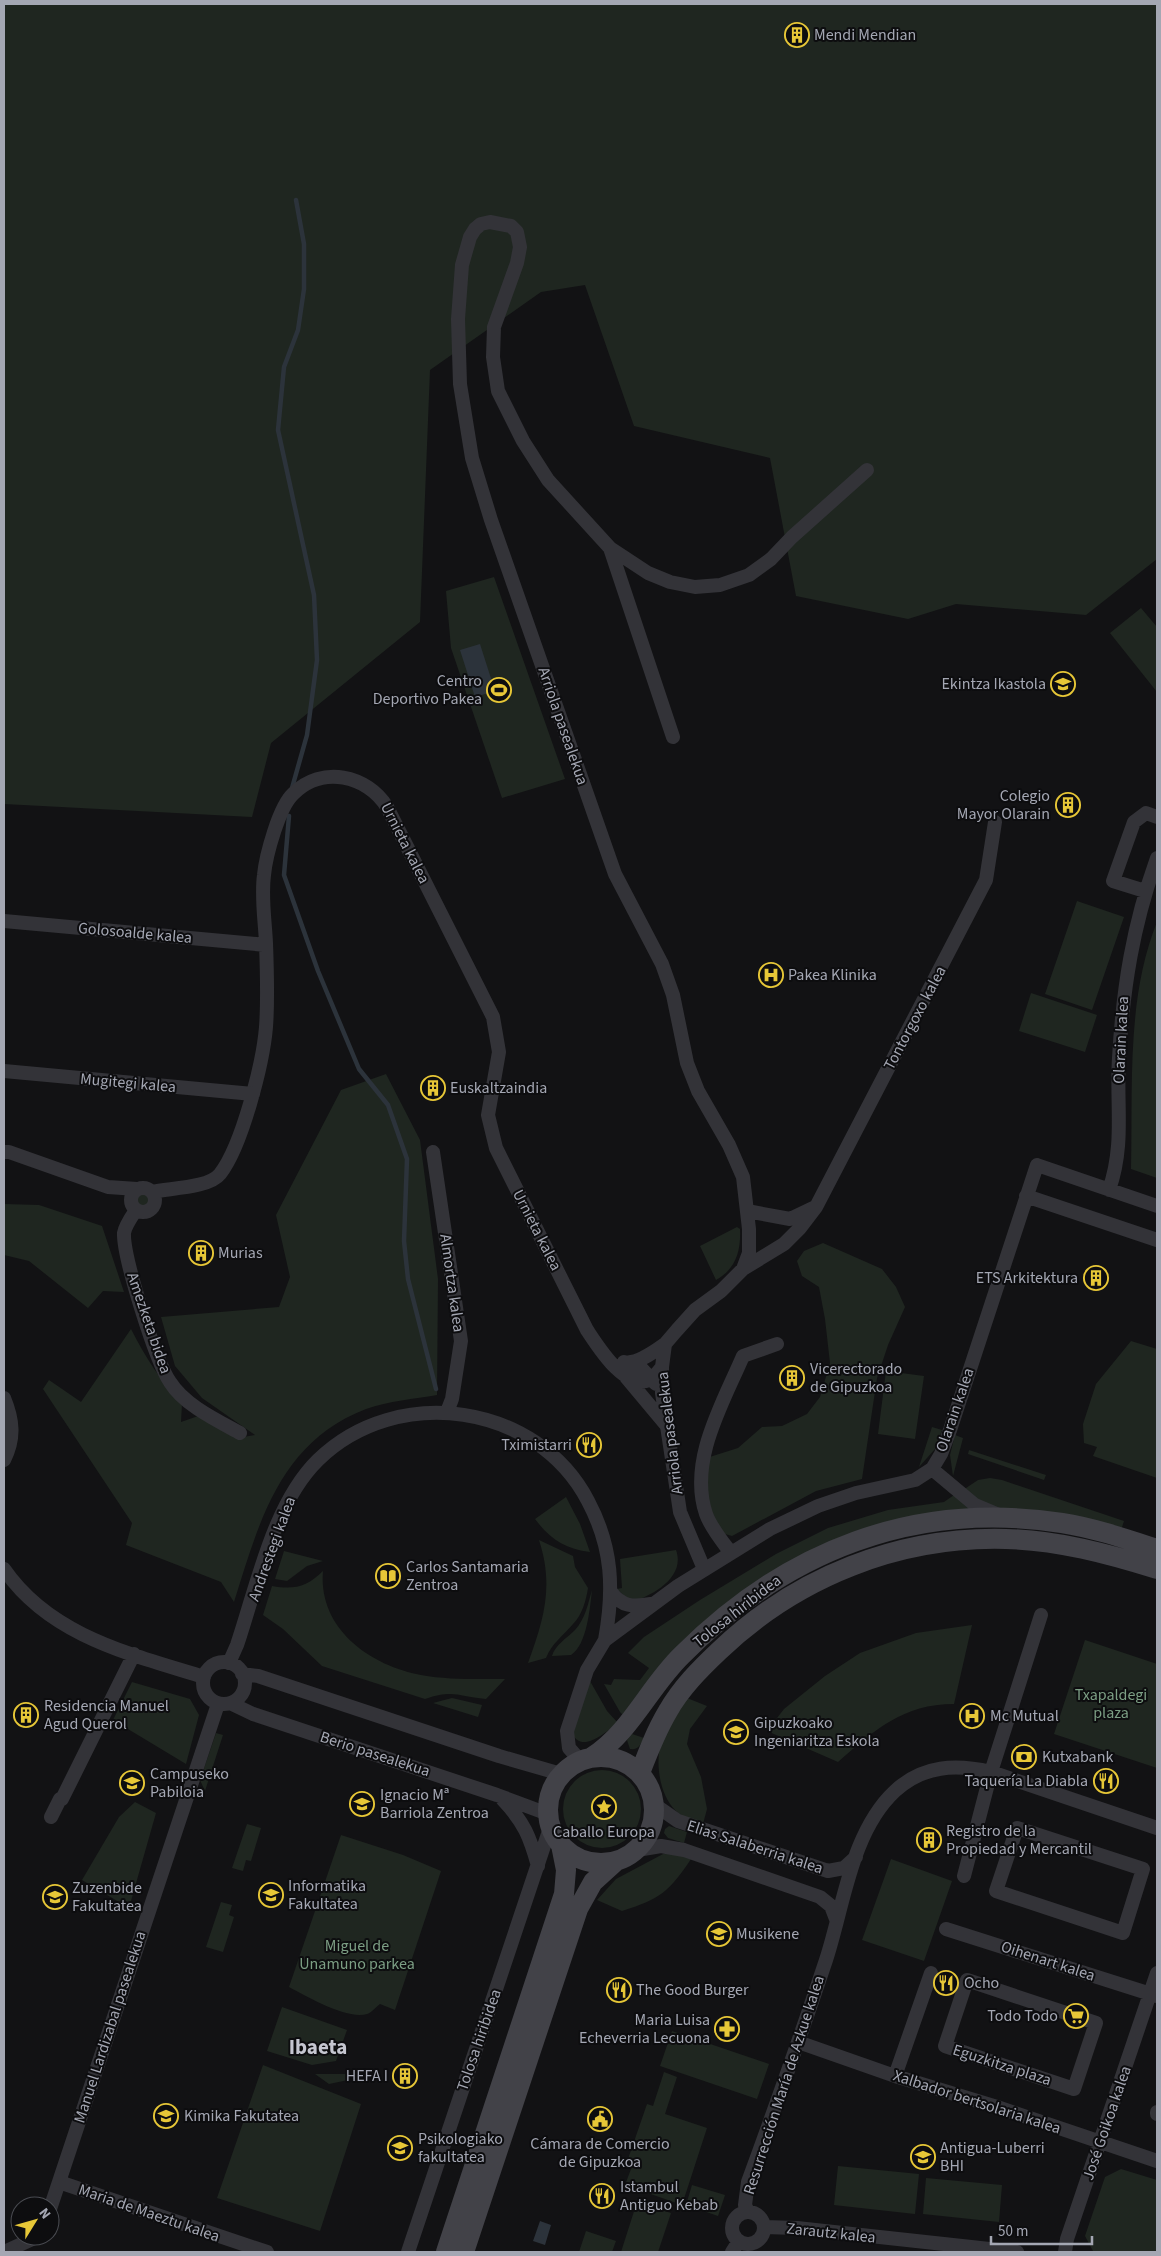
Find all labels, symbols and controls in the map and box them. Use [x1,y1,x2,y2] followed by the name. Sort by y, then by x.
[784,22,810,48] building icon: Mendi Mendian
[814,24,916,46] place label: Mendi Mendian
[533,664,593,788] street label: Arriola pasealekua
[373,670,482,710] place label: Centro Deportivo Pakea
[1050,671,1076,697] school or university icon: Ekintza Ikastola
[941,673,1046,695] place label: Ekintza Ikastola
[486,677,512,703] sports icon: Centro Deportivo Pakea
[957,785,1050,825] place label: Colegio Mayor Olarain
[1055,792,1081,818] building icon: Colegio Mayor Olarain
[375,799,435,887] street label: Urnieta kalea
[77,917,193,949] street label: Golosoalde kalea
[758,962,784,988] hospital icon: Pakea Klinika
[878,962,952,1074] street label: Tontorgoxo kalea
[788,964,877,986] place label: Pakea Klinika
[1108,996,1134,1084] street label: Olarain kalea
[79,1068,177,1098] street label: Mugitegi kalea
[420,1075,446,1101] building icon: Euskaltzaindia
[450,1077,547,1099] place label: Euskaltzaindia
[507,1186,567,1274] street label: Urnieta kalea
[434,1232,470,1334] street label: Almortza kalea
[188,1240,214,1266] building icon: Murias
[218,1242,263,1264] place label: Murias
[1083,1265,1109,1291] building icon: ETS Arkitektura
[976,1267,1078,1289] place label: ETS Arkitektura
[121,1269,177,1377] street label: Amezketa bidea
[810,1358,902,1398] place label: Vicerectorado de Gipuzkoa
[779,1365,805,1391] building icon: Vicerectorado de Gipuzkoa
[930,1365,980,1455] street label: Olarain kalea
[652,1370,688,1496] street label: Arriola pasealekua
[576,1432,602,1458] restaurant icon: Tximistarri
[501,1434,572,1456] place label: Tximistarri
[243,1494,301,1604] street label: Andrestegi kalea
[406,1556,529,1596] place label: Carlos Santamaria Zentroa
[375,1563,401,1589] library icon: Carlos Santamaria Zentroa
[688,1570,786,1652] street label: Tolosa hiribidea
[1075,1684,1147,1724] park label: Txapaldegi plaza
[44,1695,169,1735] place label: Residencia Manuel Agud Querol
[13,1702,39,1728] building icon: Residencia Manuel Agud Querol
[959,1703,985,1729] hospital icon: Mc Mutual
[990,1705,1059,1727] place label: Mc Mutual
[754,1712,880,1752] place label: Gipuzkoako Ingeniaritza Eskola
[723,1719,749,1745] school or university icon: Gipuzkoako Ingeniaritza Eskola
[317,1726,433,1782] street label: Berio pasealekua
[1011,1744,1037,1770] bank icon: Kutxabank
[1042,1746,1113,1768] place label: Kutxabank
[150,1763,229,1803] place label: Campuseko Pabiloia
[1093,1768,1119,1794] restaurant icon: Taquería La Diabla
[119,1770,145,1796] school or university icon: Campuseko Pabiloia
[964,1770,1088,1792] place label: Taquería La Diabla
[380,1784,489,1824] place label: Ignacio Mª Barriola Zentroa
[349,1791,375,1817] school or university icon: Ignacio Mª Barriola Zentroa
[591,1794,617,1820] place icon: Caballo Europa
[684,1815,826,1879] street label: Elias Salaberria kalea
[946,1820,1092,1860] place label: Registro de la Propiedad y Mercantil
[553,1821,655,1843] place label: Caballo Europa
[916,1827,942,1853] building icon: Registro de la Propiedad y Mercantil
[288,1875,366,1915] place label: Informatika Fakultatea
[72,1877,142,1917] place label: Zuzenbide Fakultatea
[258,1882,284,1908] school or university icon: Informatika Fakultatea
[42,1884,68,1910] school or university icon: Zuzenbide Fakultatea
[706,1921,732,1947] school or university icon: Musikene
[736,1923,799,1945] place label: Musikene
[69,1928,151,2126] street label: Manuel Lardizabal pasealekua
[299,1935,415,1975] park label: Miguel de Unamuno parkea
[998,1935,1098,1987] street label: Oihenart kalea
[933,1970,959,1996] restaurant icon: Ocho
[964,1972,999,1994] place label: Ocho
[738,1973,830,2197] street label: Resurrección María de Azkue kalea
[606,1977,632,2003] restaurant icon: The Good Burger
[636,1979,749,2001] place label: The Good Burger
[451,1986,507,2094] street label: Tolosa hiribidea
[1063,2003,1089,2029] supermarket icon: Todo Todo
[987,2005,1058,2027] place label: Todo Todo
[579,2009,710,2049] place label: Maria Luisa Echeverria Lecuona
[714,2016,740,2042] pharmacy icon: Maria Luisa Echeverria Lecuona
[289,2032,347,2062] district label: Ibaeta
[950,2039,1054,2091] street label: Eguzkitza plaza
[392,2063,418,2089] building icon: HEFA I
[1077,2063,1137,2183] street label: José Goikoa kalea
[346,2065,388,2087] place label: HEFA I
[891,2065,1063,2139] street label: Xalbador bertsolaria kalea
[153,2103,179,2129] school or university icon: Kimika Fakutatea
[184,2105,299,2127] place label: Kimika Fakutatea
[587,2106,613,2132] public building icon: Cámara de Comercio de Gipuzkoa
[418,2128,503,2168] place label: Psikologiako fakultatea
[530,2133,670,2173] place label: Cámara de Comercio de Gipuzkoa
[387,2135,413,2161] school or university icon: Psikologiako fakultatea
[940,2137,1045,2177] place label: Antigua-Luberri BHI
[910,2144,936,2170] school or university icon: Antigua-Luberri BHI
[620,2176,718,2216] place label: Istambul Antiguo Kebab
[75,2179,223,2247] street label: Maria de Maeztu kalea
[589,2183,615,2209] restaurant icon: Istambul Antiguo Kebab
[10,2196,60,2246] north arrow
[34,2204,55,2224] text: N
[991,2214,1092,2246] scale bar
[785,2217,877,2249] street label: Zarautz kalea
[998,2221,1028,2242] text: 50 m

